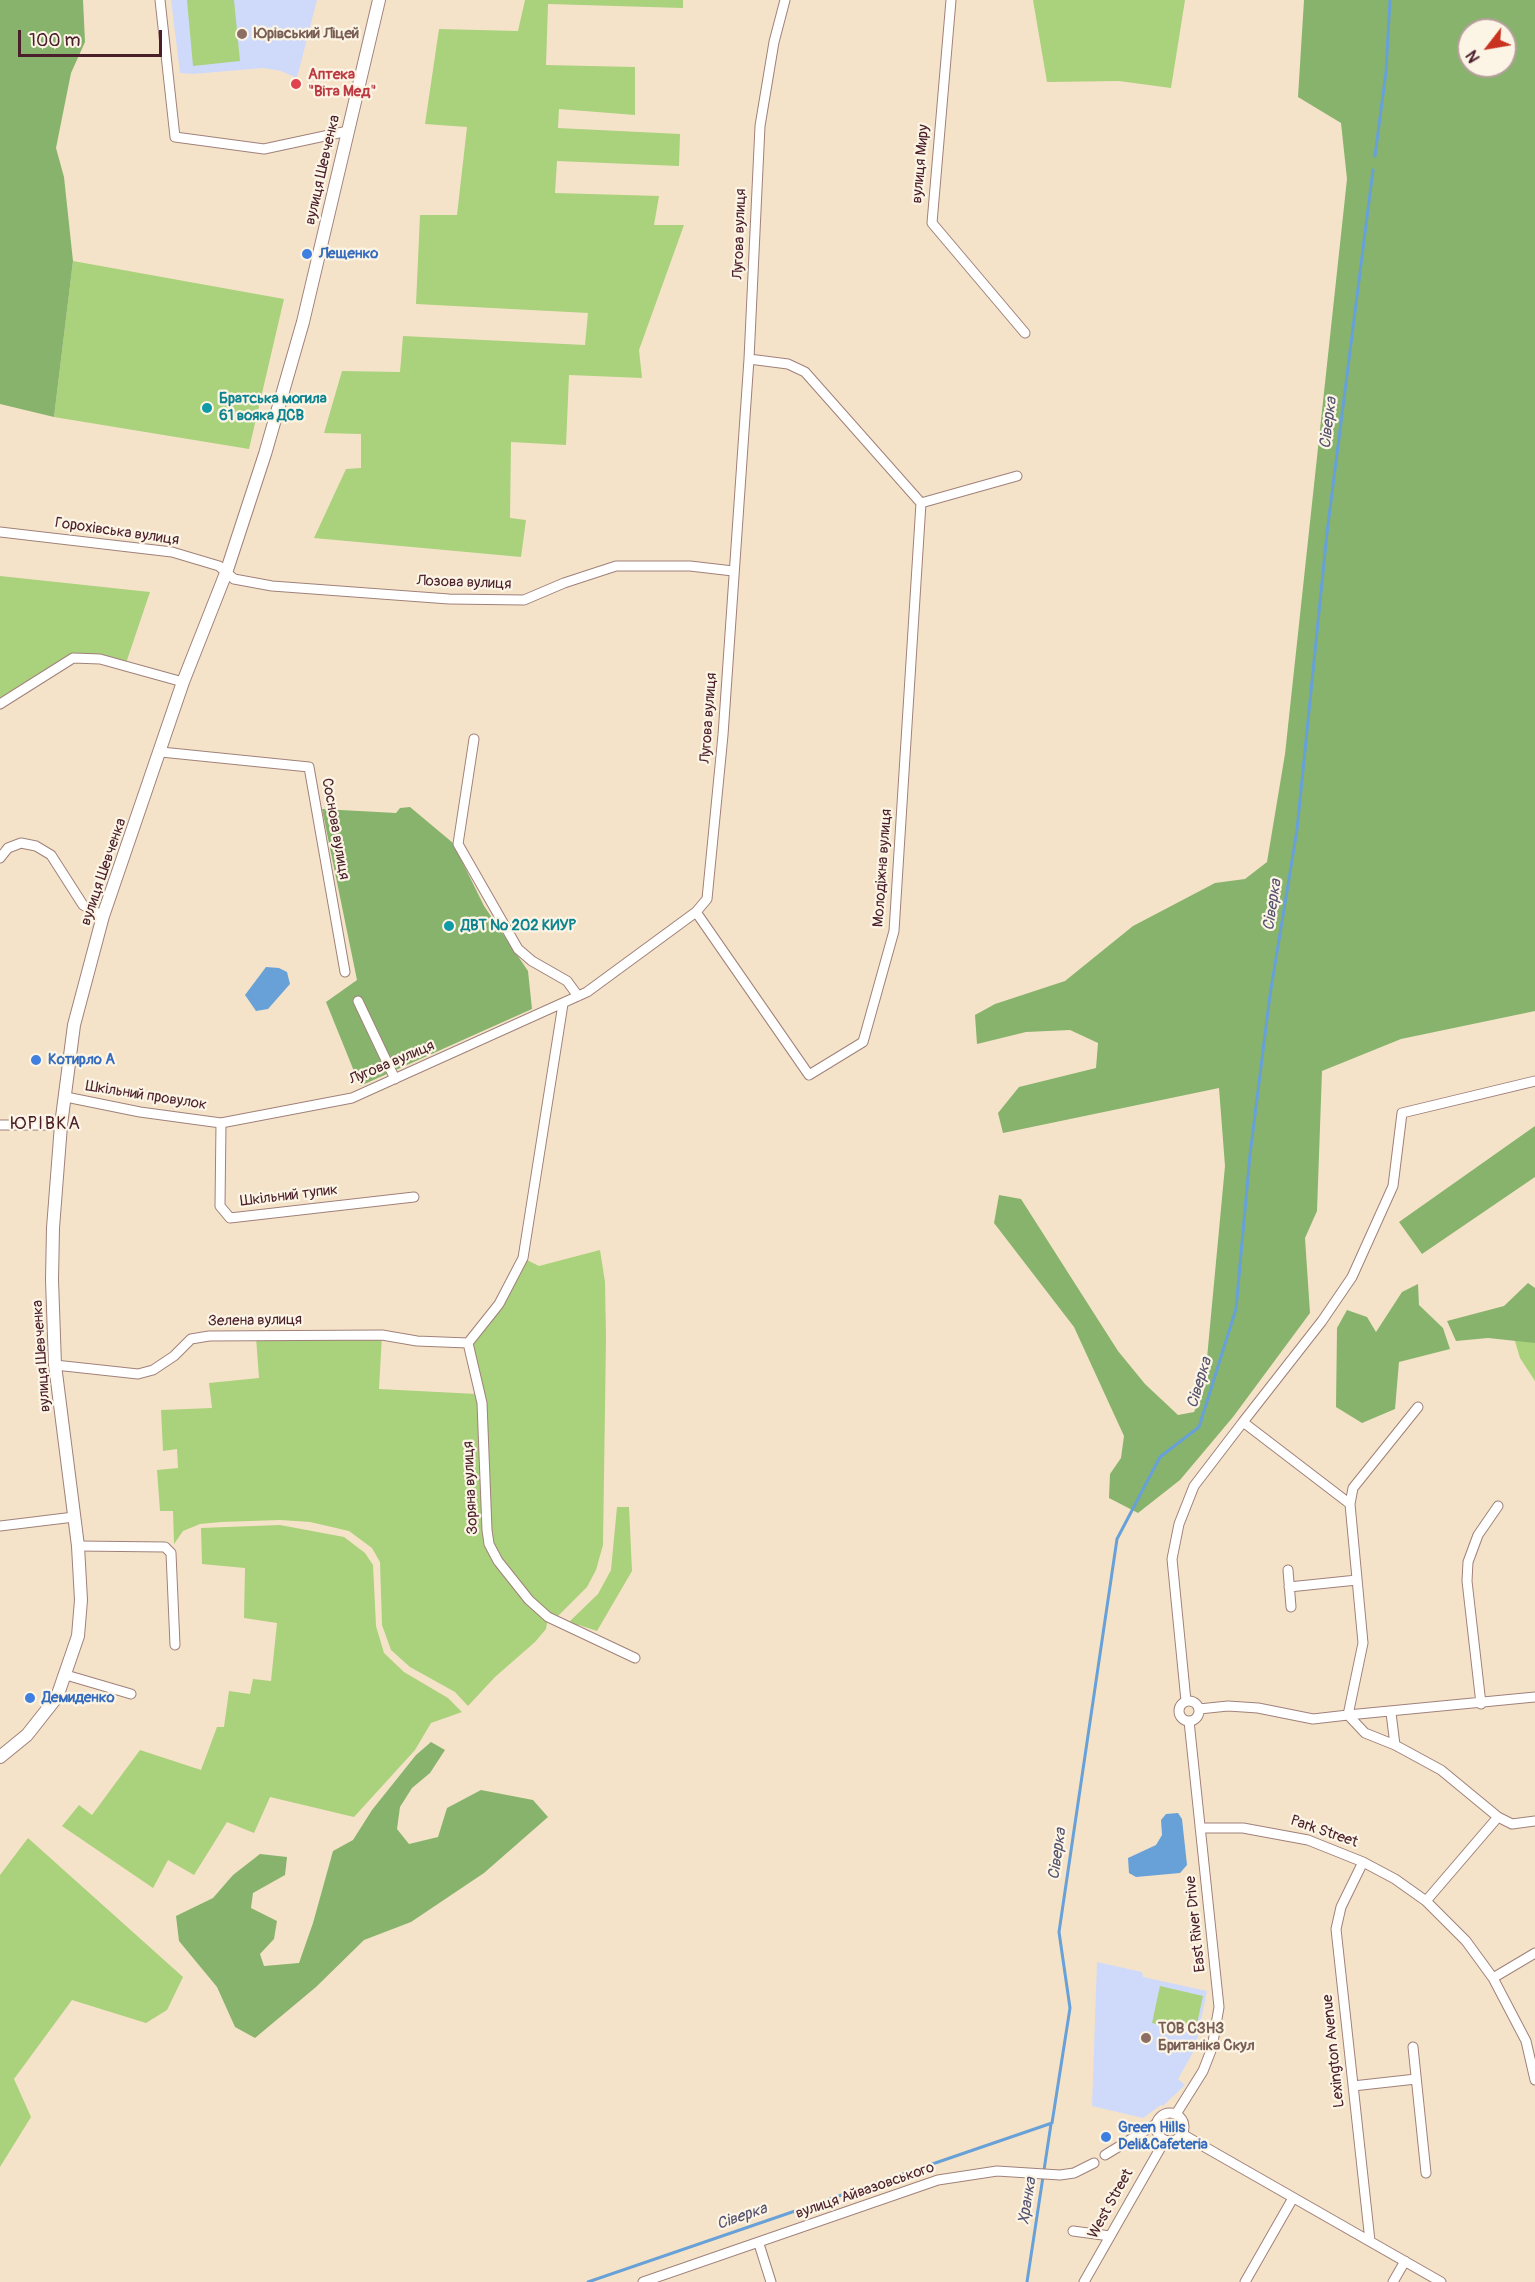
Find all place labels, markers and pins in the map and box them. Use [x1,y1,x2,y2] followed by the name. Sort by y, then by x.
[254,25,359,43] place label: Юрівський Ліцей
[235,27,249,41] marker: Юрівський Ліцей
[308,66,376,101] place label: Аптека "Віта Мед"
[289,77,303,91] marker: Аптека "Віта Мед"
[319,245,378,263] place label: Лещенко
[300,247,314,261] marker: Лещенко
[219,390,327,425] place label: Братська могила 61 вояка ДСВ
[200,401,214,415] marker: Братська могила 61 вояка ДСВ
[461,917,576,935] place label: ДВТ № 202 КИУР
[442,919,456,933] marker: ДВТ № 202 КИУР
[48,1051,115,1069] place label: Котирло А
[29,1053,43,1067] marker: Котирло А
[42,1689,115,1707] place label: Демиденко
[23,1691,37,1705] marker: Демиденко
[1158,2020,1255,2055] place label: ТОВ СЗНЗ Британіка Скул
[1139,2031,1153,2045] marker: ТОВ СЗНЗ Британіка Скул
[1118,2119,1208,2154] place label: Green Hills Deli&Cafeteria
[1099,2130,1113,2144] marker: Green Hills Deli&Cafeteria

